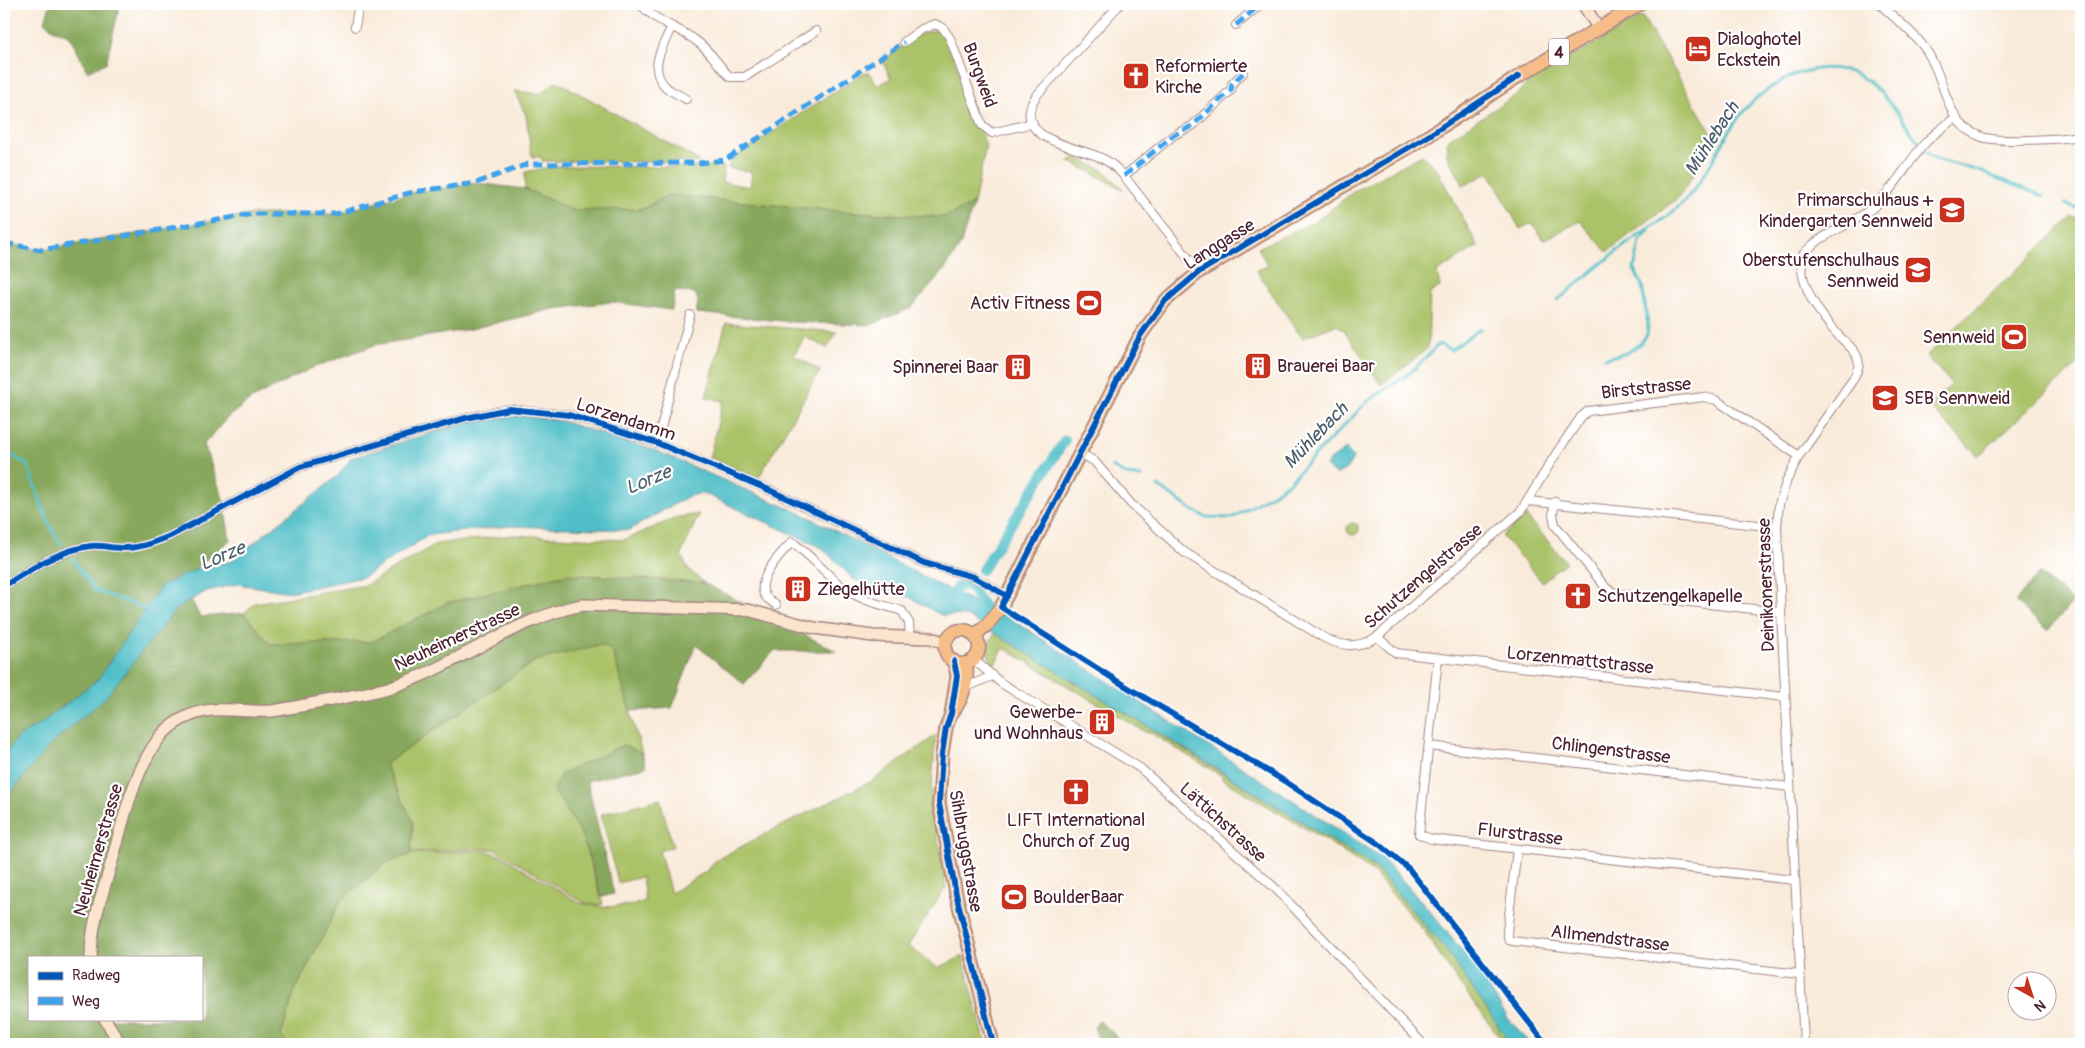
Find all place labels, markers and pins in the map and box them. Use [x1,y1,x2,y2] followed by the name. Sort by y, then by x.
[1717,28,1802,72] place label: Dialoghotel Eckstein
[1683,34,1713,64] hotel icon: Dialoghotel Eckstein
[1155,55,1247,99] place label: Reformierte Kirche
[1121,61,1151,91] church icon: Reformierte Kirche
[1758,189,1934,233] place label: Primarschulhaus + Kindergarten Sennweid
[1937,195,1967,225] school or university icon: Primarschulhaus + Kindergarten Sennweid
[1742,249,1899,293] place label: Oberstufenschulhaus Sennweid
[1903,255,1933,285] school or university icon: Oberstufenschulhaus Sennweid
[1074,288,1104,318] sports icon: Activ Fitness
[970,292,1070,315] place label: Activ Fitness
[1999,322,2029,352] sports icon: Sennweid
[1923,326,1995,349] place label: Sennweid
[1243,351,1273,381] building icon: Brauerei Baar
[1003,352,1033,382] building icon: Spinnerei Baar
[1277,355,1376,378] place label: Brauerei Baar
[892,356,1000,379] place label: Spinnerei Baar
[1870,383,1900,413] school or university icon: SEB Sennweid
[1904,387,2010,410] place label: SEB Sennweid
[783,574,813,604] building icon: Ziegelhütte
[817,578,905,601] place label: Ziegelhütte
[1563,581,1593,611] church icon: Schutzengelkapelle
[1597,585,1742,608] place label: Schutzengelkapelle
[974,701,1083,745] place label: Gewerbe- und Wohnhaus
[1087,707,1117,737] building icon: Gewerbe- und Wohnhaus
[1061,777,1091,807] church icon: LIFT International Church of Zug
[1007,809,1145,853] place label: LIFT International Church of Zug
[999,882,1029,912] sports icon: BoulderBaar
[1033,886,1124,909] place label: BoulderBaar

